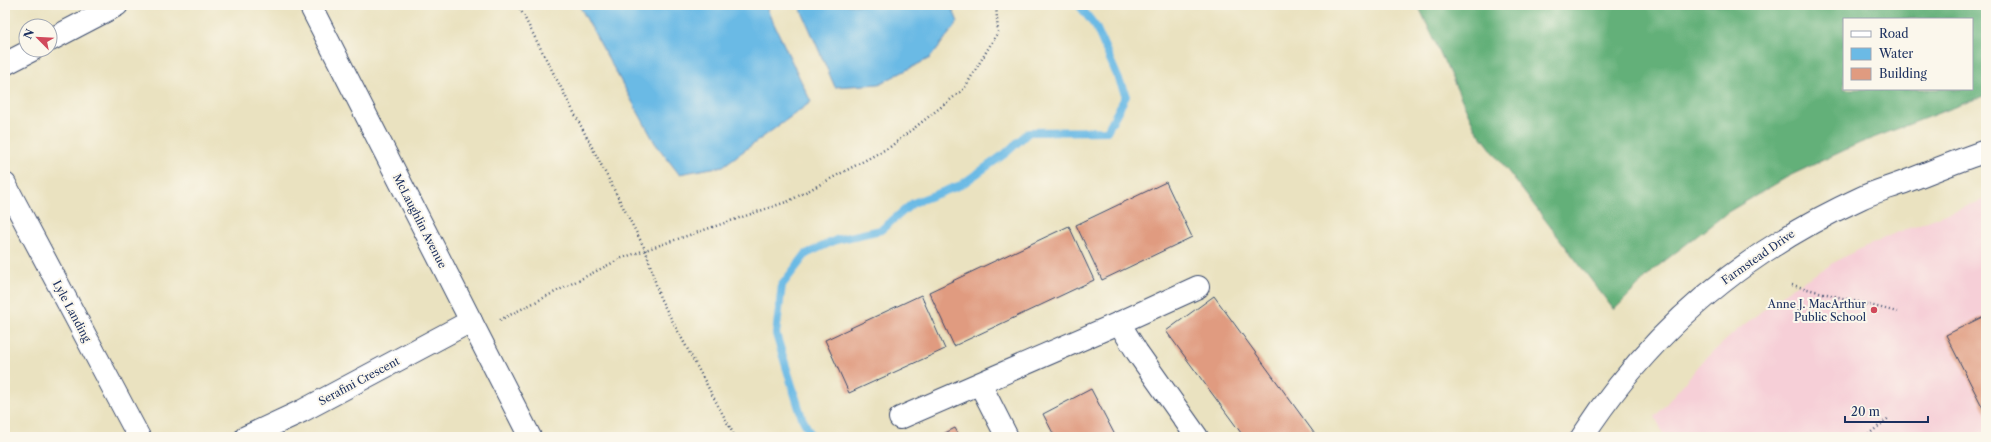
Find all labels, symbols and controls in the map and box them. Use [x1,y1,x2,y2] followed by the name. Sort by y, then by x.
[18,18,58,58] north arrow
[1843,18,1973,90] legend
[21,26,37,41] text: N
[1879,26,1909,41] text: Road
[1878,46,1913,61] text: Water
[1879,66,1927,81] text: Building
[390,171,450,271] street label: McLaughlin Avenue
[1719,227,1797,287] street label: Farmstead Drive
[50,278,94,344] street label: Lyle Landing
[1767,297,1867,324] place label: Anne J. MacArthur Public School
[1869,305,1879,315] marker: Anne J. MacArthur Public School
[316,354,402,408] street label: Serafini Crescent
[1845,398,1928,424] scale bar
[1851,404,1880,419] text: 20 m

